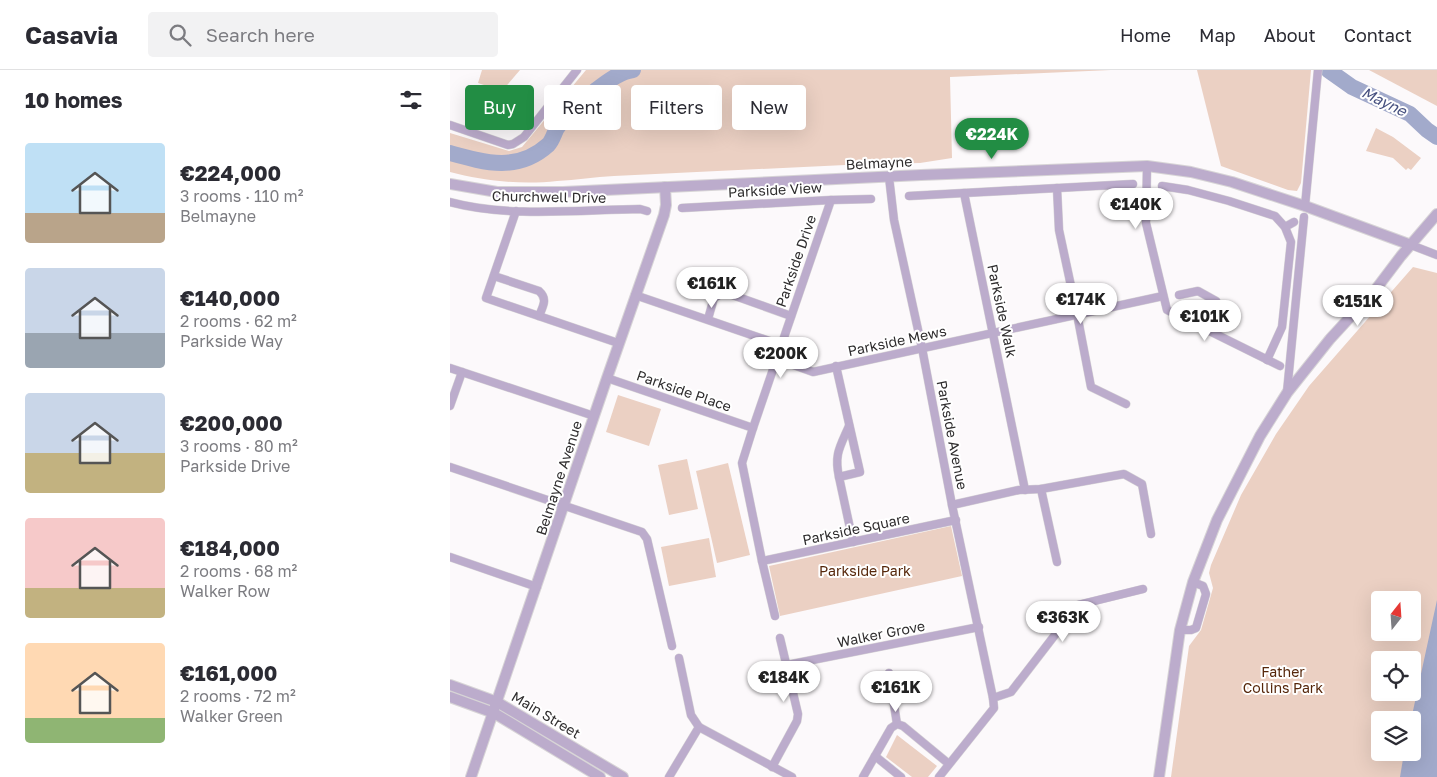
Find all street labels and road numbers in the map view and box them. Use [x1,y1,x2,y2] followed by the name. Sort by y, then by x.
[845,152,913,173] street label: Belmayne
[728,179,822,200] street label: Parkside View
[492,187,606,206] street label: Churchwell Drive
[772,212,819,309] street label: Parkside Drive
[984,263,1021,359] street label: Parkside Walk
[846,322,948,359] street label: Parkside Mews
[635,366,734,415] street label: Parkside Place
[934,379,971,491] street label: Parkside Avenue
[532,418,585,537] street label: Belmayne Avenue
[801,509,911,548] street label: Parkside Square
[836,617,926,650] street label: Walker Grove
[509,687,584,742] street label: Main Street

